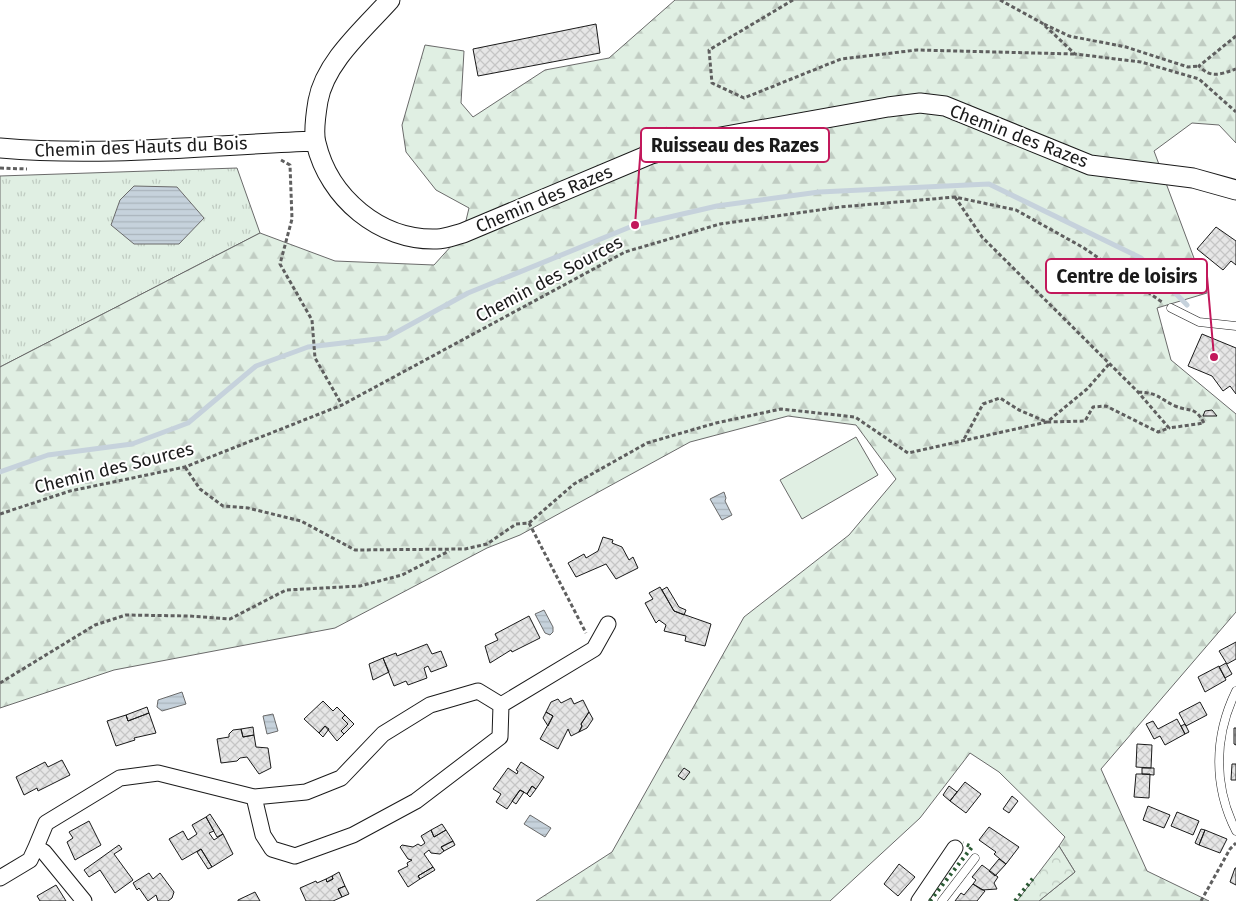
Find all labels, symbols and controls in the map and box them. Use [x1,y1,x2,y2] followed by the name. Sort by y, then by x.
[947,100,1091,172] street label: Chemin des Razes
[641,128,829,162] callout: Ruisseau des Razes
[34,132,248,162] street label: Chemin des Hauts du Bois
[651,134,819,157] text: Ruisseau des Razes
[472,160,616,238] street label: Chemin des Razes
[472,231,626,327] street label: Chemin des Sources
[1046,259,1207,293] callout: Centre de loisirs
[1057,265,1197,288] text: Centre de loisirs
[32,438,196,498] street label: Chemin des Sources

